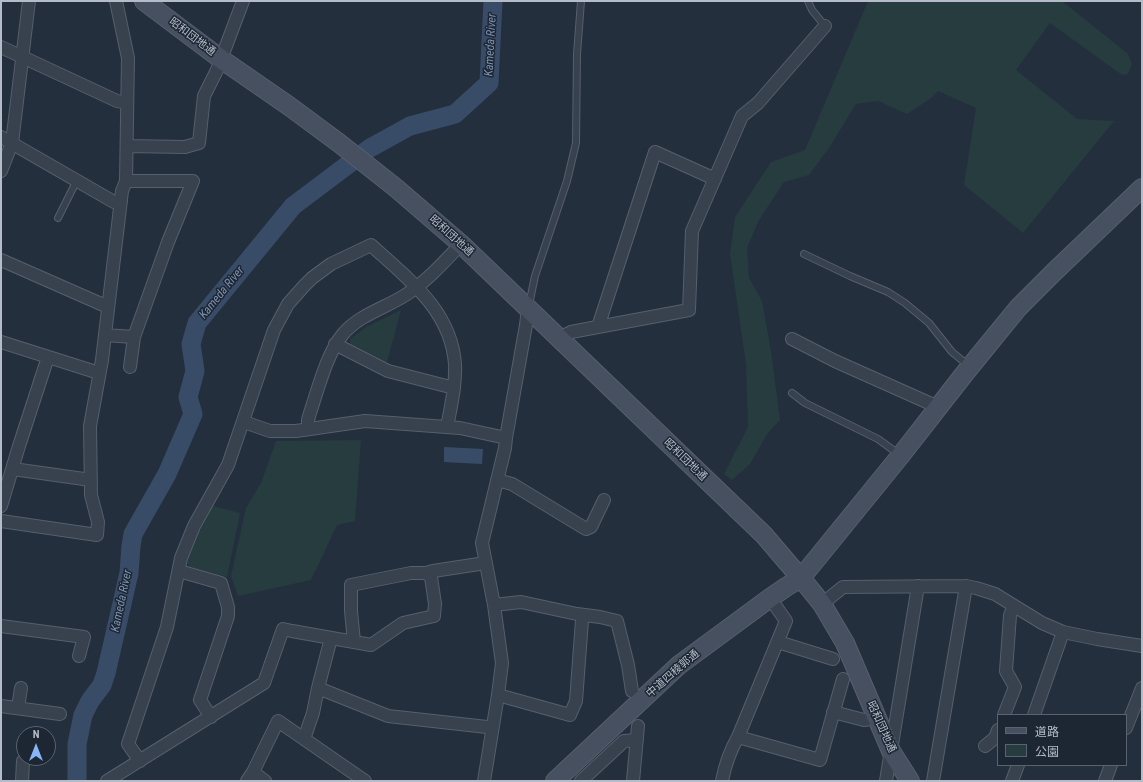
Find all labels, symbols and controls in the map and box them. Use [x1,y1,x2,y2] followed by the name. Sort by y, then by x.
[482,13,500,77] water label: Kameda River
[166,15,218,59] street label: 昭和団地通
[426,213,476,259] street label: 昭和団地通
[197,264,247,322] water label: Kameda River
[661,436,709,484] street label: 昭和団地通
[108,569,136,633] water label: Kameda River
[644,647,702,701] street label: 中道四稜郭通
[864,699,898,755] street label: 昭和団地通
[997,714,1127,766] legend
[1035,725,1059,739] text: 道路
[16,726,56,766] north arrow
[33,728,39,741] text: N
[1035,745,1059,759] text: 公園

